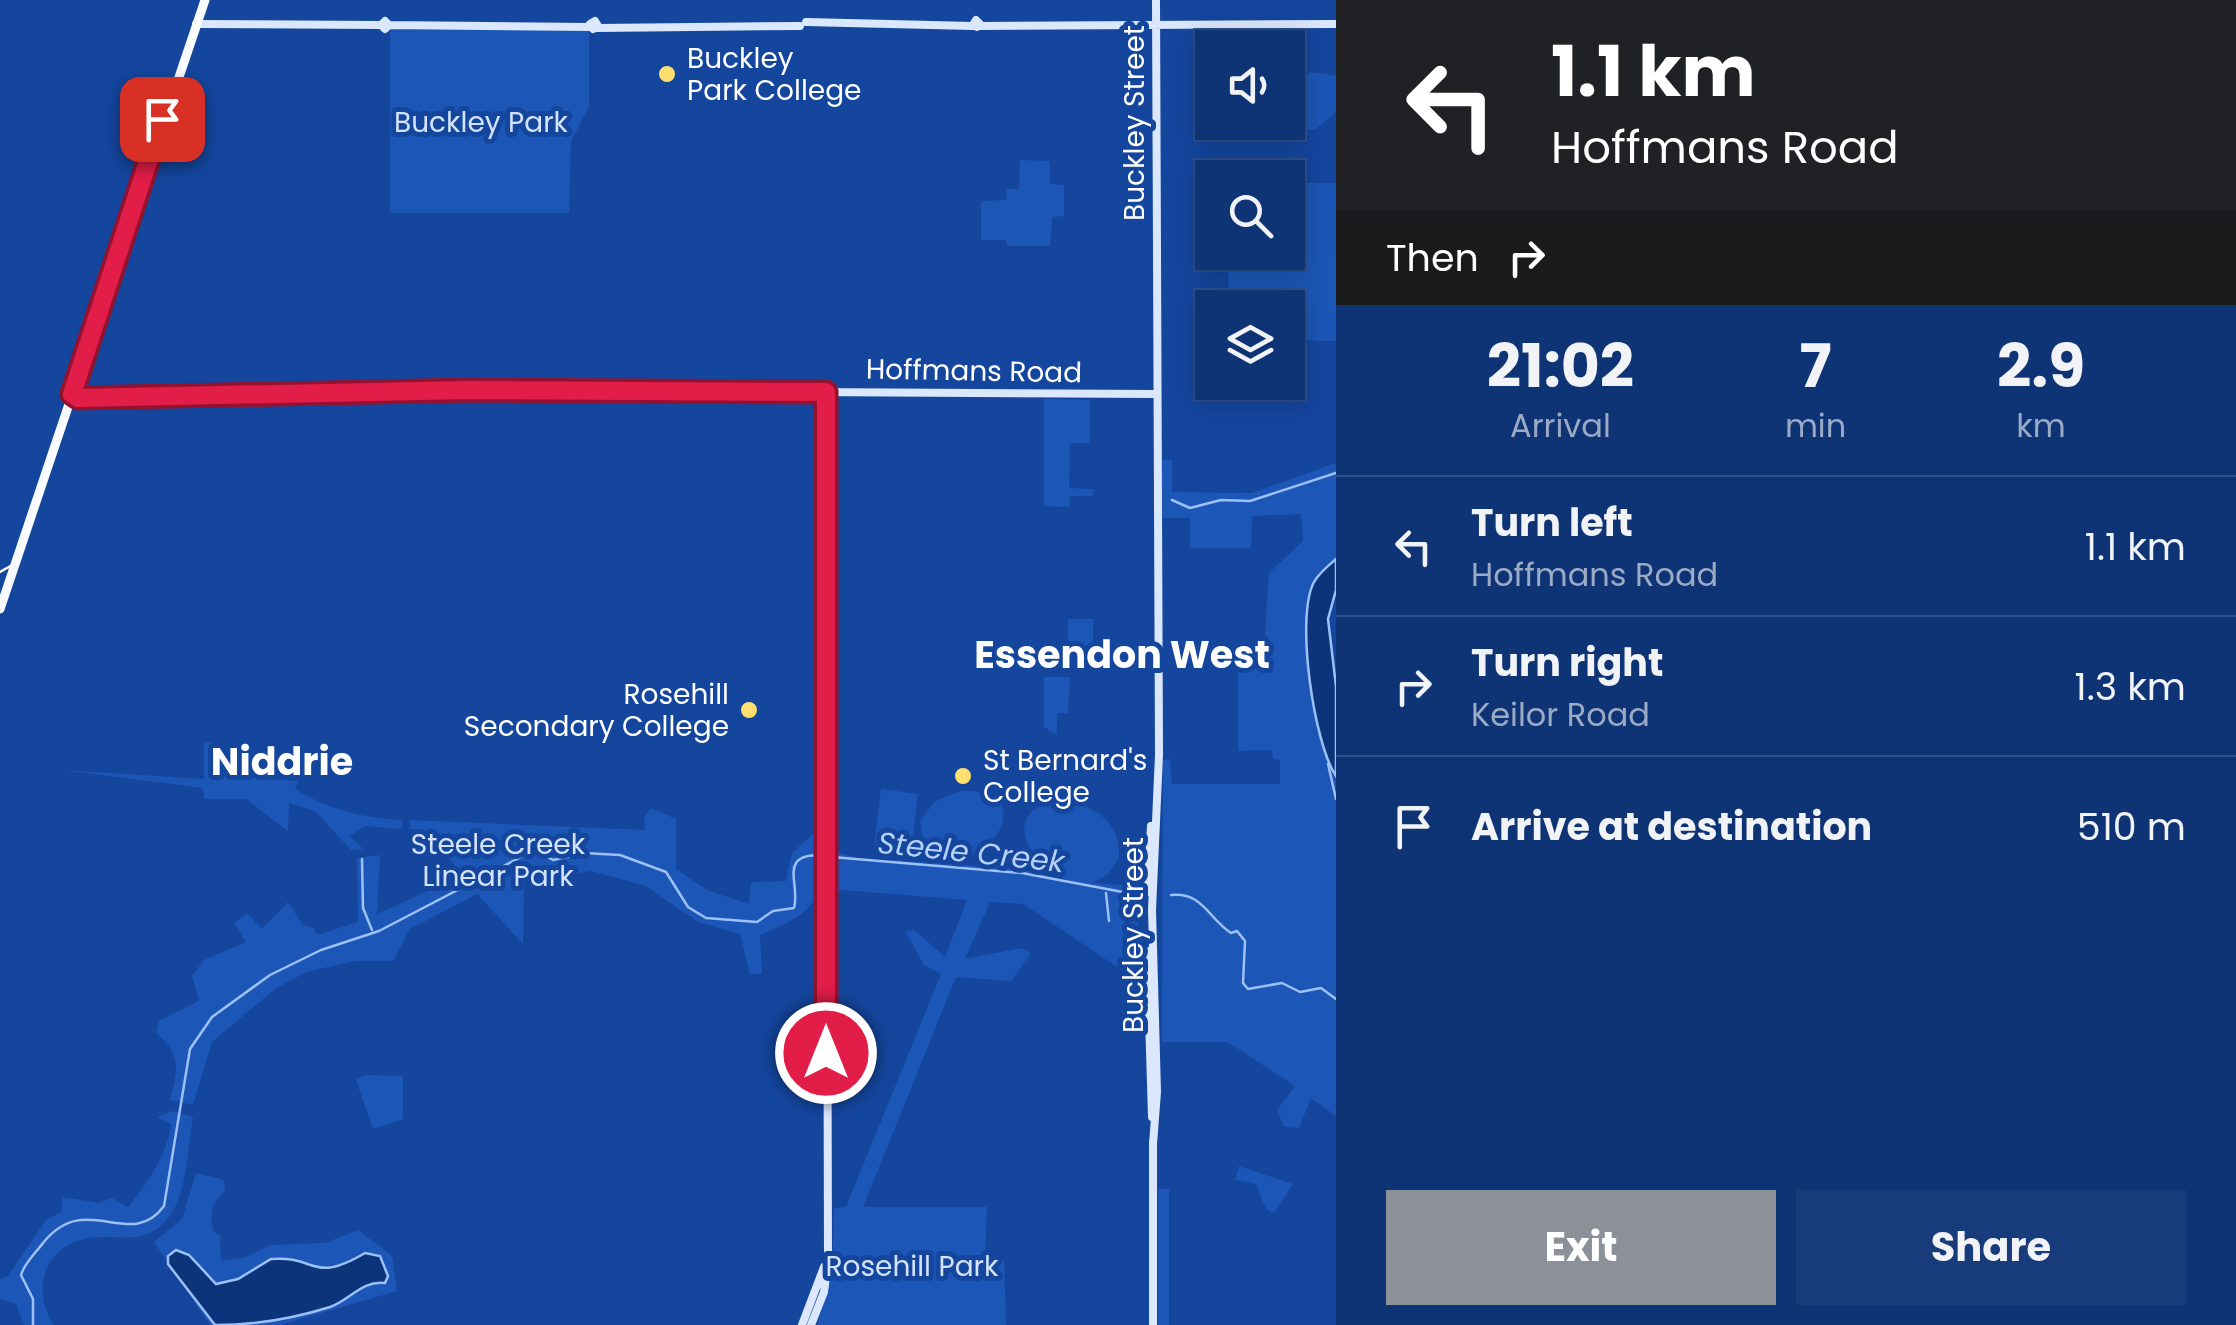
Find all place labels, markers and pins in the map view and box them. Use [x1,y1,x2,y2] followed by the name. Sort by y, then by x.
[687,39,861,110] place label: Buckley Park College
[656,63,678,85] marker: Buckley Park College
[120,77,205,162] pin
[464,675,729,746] place label: Rosehill Secondary College
[738,699,760,721] marker: Rosehill Secondary College
[983,741,1147,812] place label: St Bernard's College
[952,765,974,787] marker: St Bernard's College

